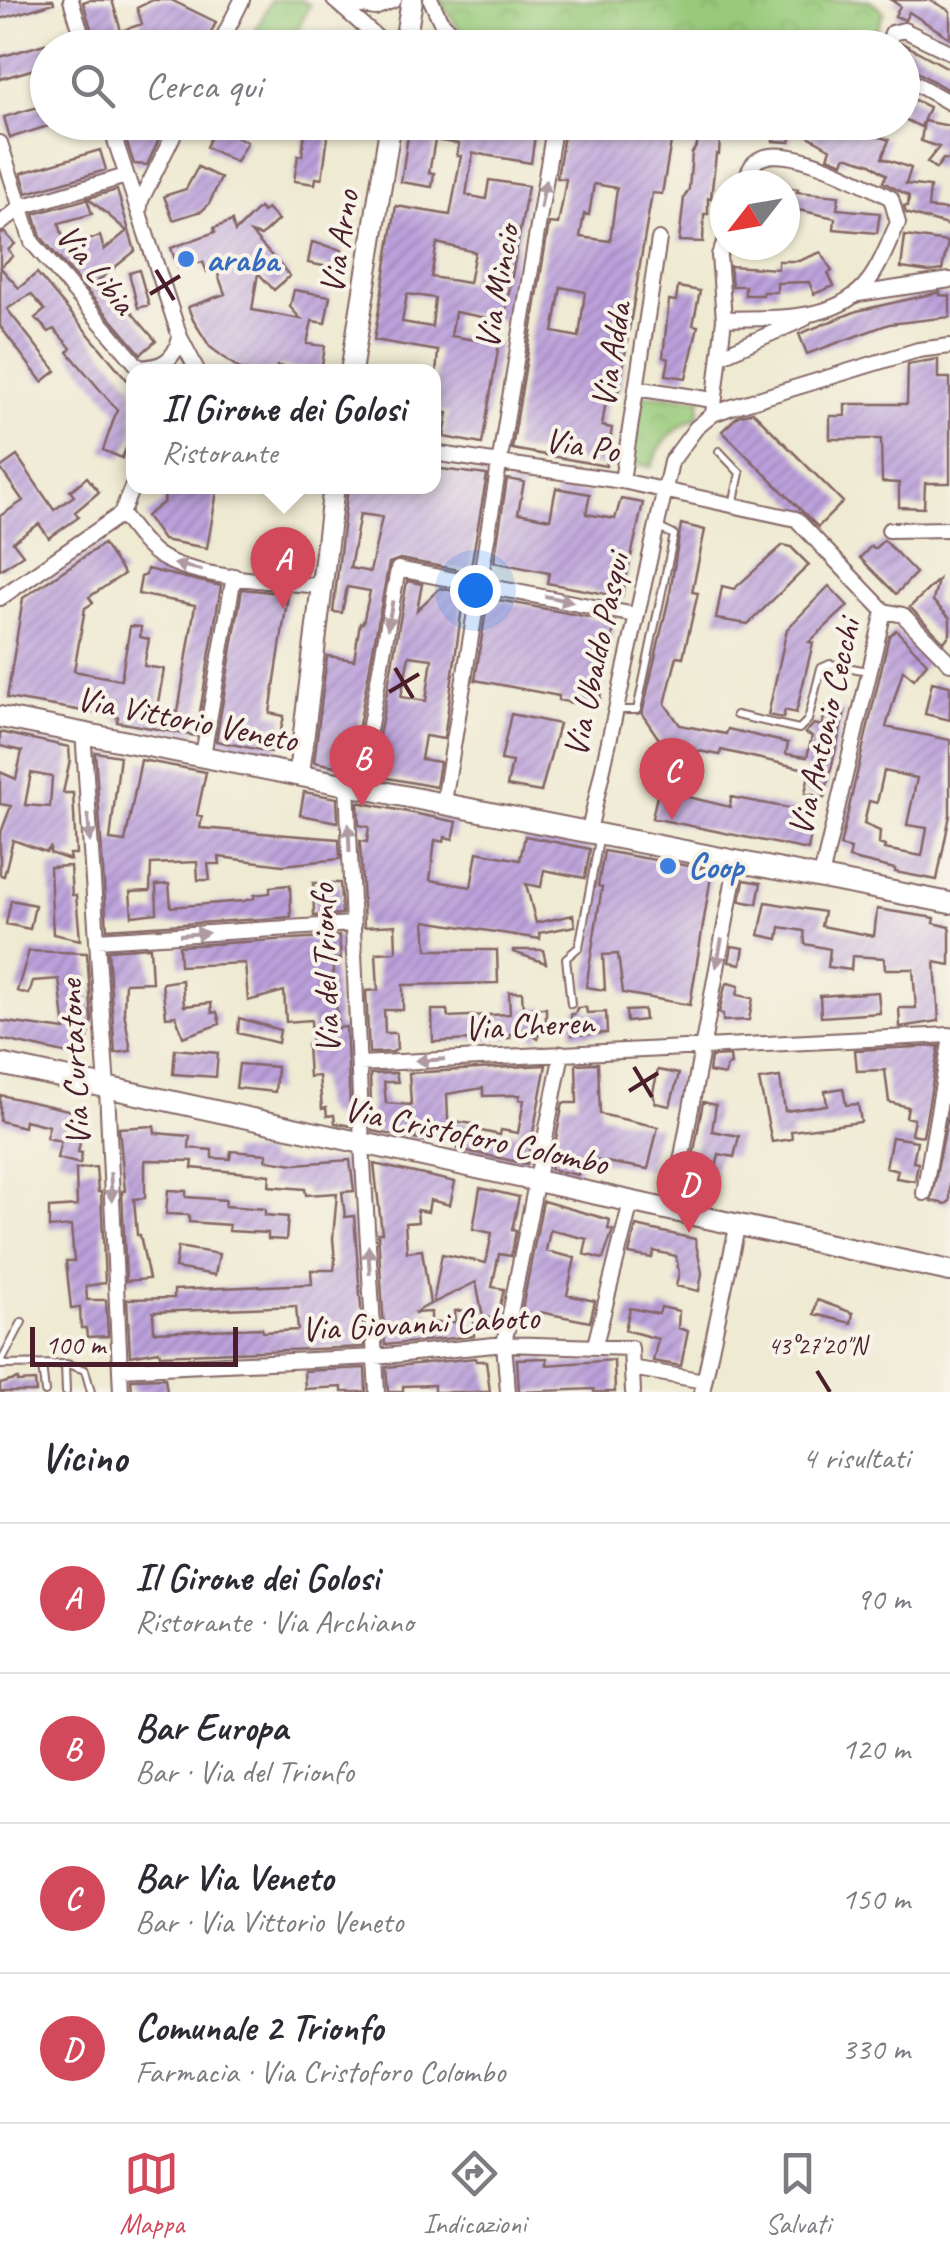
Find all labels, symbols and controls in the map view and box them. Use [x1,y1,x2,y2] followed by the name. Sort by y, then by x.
[30,30,920,140] search box
[65,58,120,113] icon: search
[145,62,262,109] text: Cerca qui
[710,170,800,260] north arrow
[536,177,551,209] one-way arrow
[309,185,370,297] street label: Via Arno
[46,215,147,325] street label: Via Libia
[464,218,531,352] street label: Via Mincio
[206,237,282,282] place label: araba
[175,248,197,270] marker: araba
[581,297,642,411] street label: Via Adda
[126,364,441,494] popup
[161,385,406,432] text: Il Girone dei Golosi
[542,417,624,473] street label: Via Po
[161,432,277,473] text: Ristorante
[250,526,316,609] pin: A
[552,545,640,761] street label: Via Ubaldo Pasqui
[172,559,203,574] one-way arrow
[450,565,501,616] your location
[543,592,574,608] one-way arrow
[381,600,397,631] one-way arrow
[777,610,872,840] street label: Via Antonio Cecchi
[73,676,303,763] street label: Via Vittorio Veneto
[330,724,394,807] pin: B
[640,738,704,820] pin: C
[81,813,97,845] one-way arrow
[341,821,357,853] one-way arrow
[688,844,746,889] place label: Coop
[657,855,679,877] marker: Coop
[299,882,350,1055] street label: Via del Trionfo
[179,926,210,942] one-way arrow
[711,938,727,969] one-way arrow
[47,976,101,1147] street label: Via Curtatone
[463,999,598,1051] street label: Via Cheren
[413,1052,445,1068] one-way arrow
[340,1086,614,1186] street label: Via Cristoforo Colombo
[656,1150,722,1233] pin: D
[104,1172,120,1204] one-way arrow
[361,1243,377,1275] one-way arrow
[300,1294,542,1352] street label: Via Giovanni Caboto
[30,1322,238,1366] scale bar
[45,1327,105,1362] text: 100 m
[768,1330,870,1362] text: 43°27'20"N
[40,1431,127,1484] text: Vicino
[802,1437,910,1478] text: 4 risultati
[135,1554,379,1601] text: Il Girone dei Golosi
[64,1578,81,1619] text: A
[856,1578,910,1619] text: 90 m
[135,1601,413,1642] text: Ristorante · Via Archiano
[135,1704,288,1751] text: Bar Europa
[64,1728,81,1769] text: B
[841,1728,910,1769] text: 120 m
[135,1751,354,1792] text: Bar · Via del Trionfo
[135,1854,333,1901] text: Bar Via Veneto
[65,1878,80,1919] text: C
[841,1878,910,1919] text: 150 m
[135,1901,403,1942] text: Bar · Via Vittorio Veneto
[135,2004,383,2051] text: Comunale 2 Trionfo
[63,2028,82,2069] text: D
[841,2028,910,2069] text: 330 m
[135,2051,505,2092] text: Farmacia · Via Cristoforo Colombo
[119,2146,184,2241] tab: Mappa
[423,2146,526,2241] tab: Indicazioni
[765,2146,831,2241] tab: Salvati

